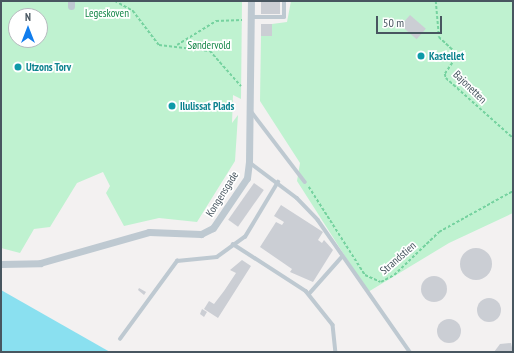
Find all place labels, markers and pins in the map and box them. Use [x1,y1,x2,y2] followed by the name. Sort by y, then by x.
[429,49,464,63] place label: Kastellet
[416,51,426,61] marker: Kastellet
[26,60,72,74] place label: Utzons Torv
[13,62,23,72] marker: Utzons Torv
[180,99,234,113] place label: Ilulissat Plads
[167,101,177,111] marker: Ilulissat Plads

